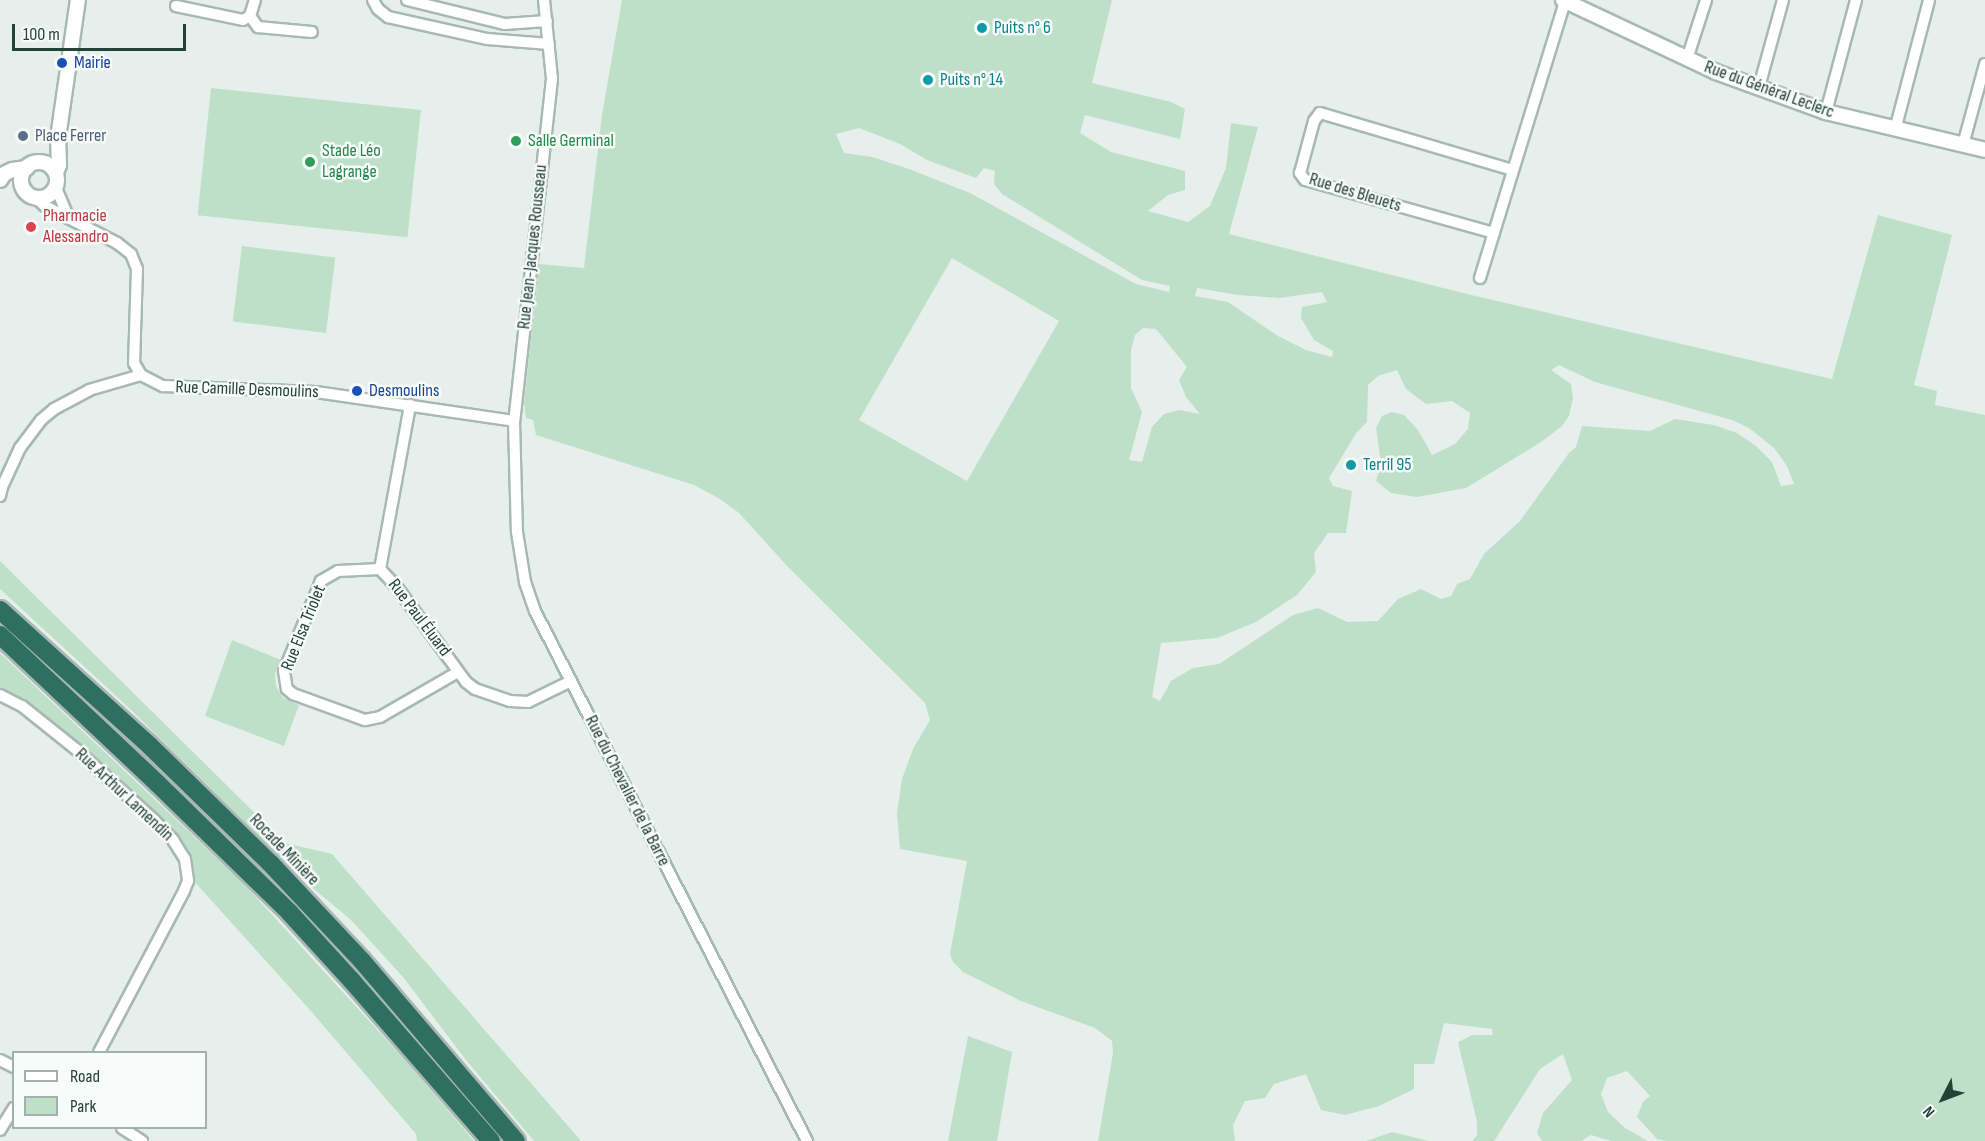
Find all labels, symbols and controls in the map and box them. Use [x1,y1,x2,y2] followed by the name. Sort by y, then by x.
[15,12,189,50] scale bar
[994,17,1051,39] place label: Puits n° 6
[975,21,989,35] marker: Puits n° 6
[23,24,60,45] text: 100 m
[74,52,111,74] place label: Mairie
[55,56,69,70] marker: Mairie
[1701,56,1837,124] street label: Rue du Général Leclerc
[940,69,1003,91] place label: Puits n° 14
[921,73,935,87] marker: Puits n° 14
[35,125,106,147] place label: Place Ferrer
[16,129,30,143] marker: Place Ferrer
[528,130,614,152] place label: Salle Germinal
[509,134,523,148] marker: Salle Germinal
[322,141,381,184] place label: Stade Léo Lagrange
[303,155,317,169] marker: Stade Léo Lagrange
[514,164,552,330] street label: Rue Jean-Jacques Rousseau
[1306,169,1404,217] street label: Rue des Bleuets
[43,206,109,248] place label: Pharmacie Alessandro
[24,220,38,234] marker: Pharmacie Alessandro
[175,377,319,403] street label: Rue Camille Desmoulins
[369,380,439,402] place label: Desmoulins
[350,384,364,398] marker: Desmoulins
[1363,454,1411,476] place label: Terril 95
[1344,458,1358,472] marker: Terril 95
[383,575,455,661] street label: Rue Paul Éluard
[277,582,331,674] street label: Rue Elsa Triolet
[580,712,674,870] street label: Rue du Chevalier de la Barre
[70,744,178,846] street label: Rue Arthur Lamendin
[244,810,324,890] street label: Rocade Minière
[12,1051,207,1129] legend
[70,1066,100,1087] text: Road
[1913,1069,1973,1129] north arrow
[70,1096,96,1117] text: Park
[1919,1102,1939,1121] text: N

